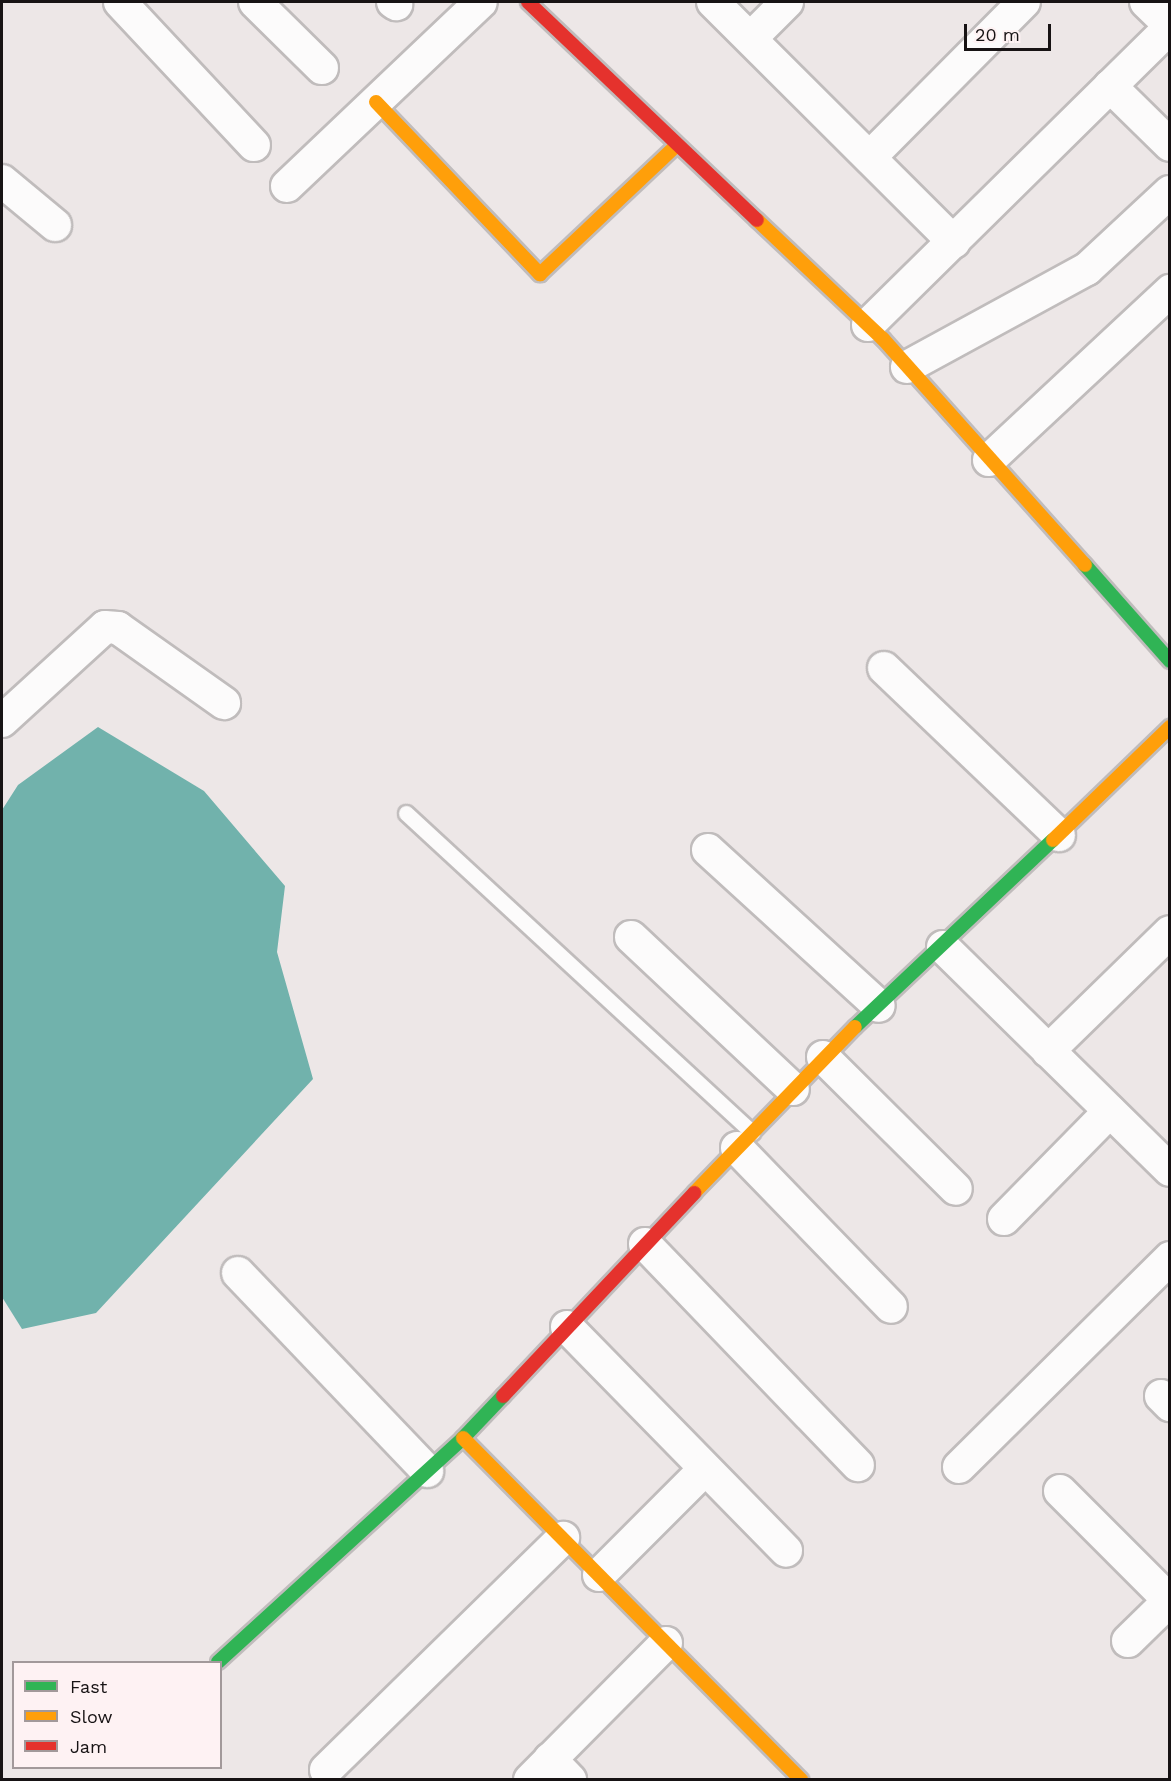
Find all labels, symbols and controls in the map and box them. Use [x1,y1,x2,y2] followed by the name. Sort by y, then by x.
[967,12,1054,50] scale bar
[975,24,1020,45] text: 20 m
[12,1661,222,1769] legend
[70,1676,107,1697] text: Fast
[70,1706,113,1727] text: Slow
[70,1736,107,1757] text: Jam

